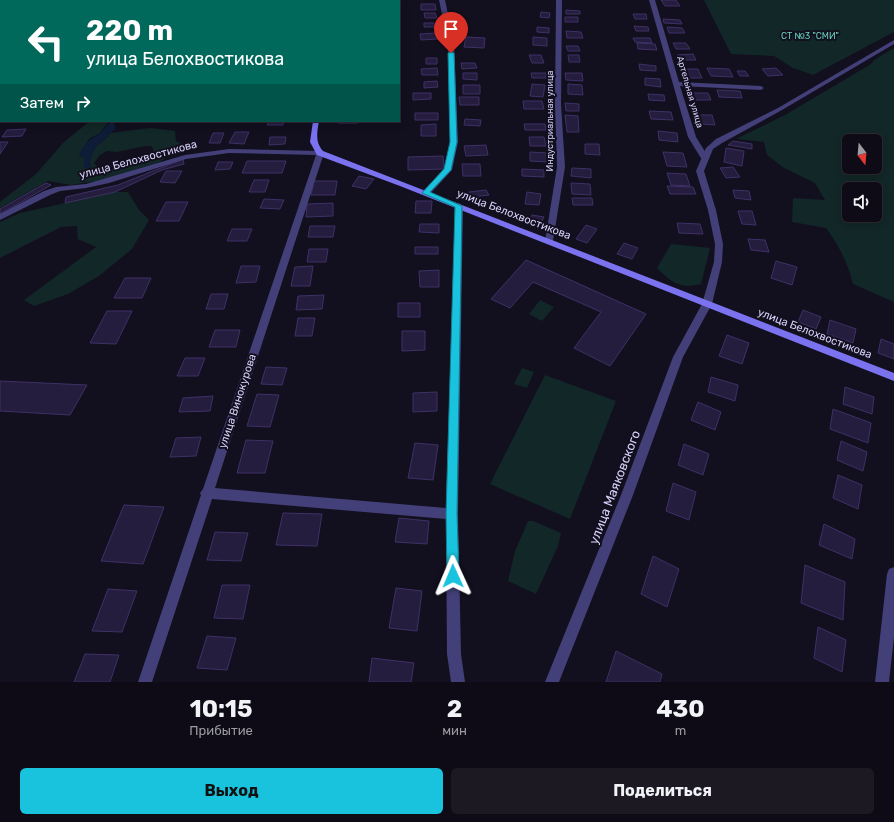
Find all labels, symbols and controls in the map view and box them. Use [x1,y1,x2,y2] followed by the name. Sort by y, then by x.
[434,12,468,53] pin
[86,14,173,47] text: 220 m
[20,16,72,68] icon: left
[440,18,462,40] icon: arrive
[781,31,839,41] park label: СТ №3 "СМИ"
[86,48,284,70] text: улица Белохвостикова
[675,55,705,129] street label: Артельная улица
[545,71,555,171] street label: Индустриальная улица
[72,92,94,114] icon: right
[20,94,64,112] text: Затем
[842,134,882,174] north arrow
[842,134,882,222] map controls
[78,138,198,181] street label: улица Белохвостикова
[842,182,882,222] button: sound
[455,187,573,242] street label: улица Белохвостикова
[756,306,874,361] street label: улица Белохвостикова
[216,352,259,450] street label: улица Винокурова
[586,428,643,546] street label: улица Маяковского
[432,555,474,597] position arrow
[190,695,252,723] text: 10:15
[447,695,462,723] text: 2
[656,695,705,723] text: 430
[189,723,253,738] text: Прибытие
[442,723,467,738] text: мин
[675,723,686,738] text: m
[20,768,443,814] button: Выход
[451,768,874,814] button: Поделиться

